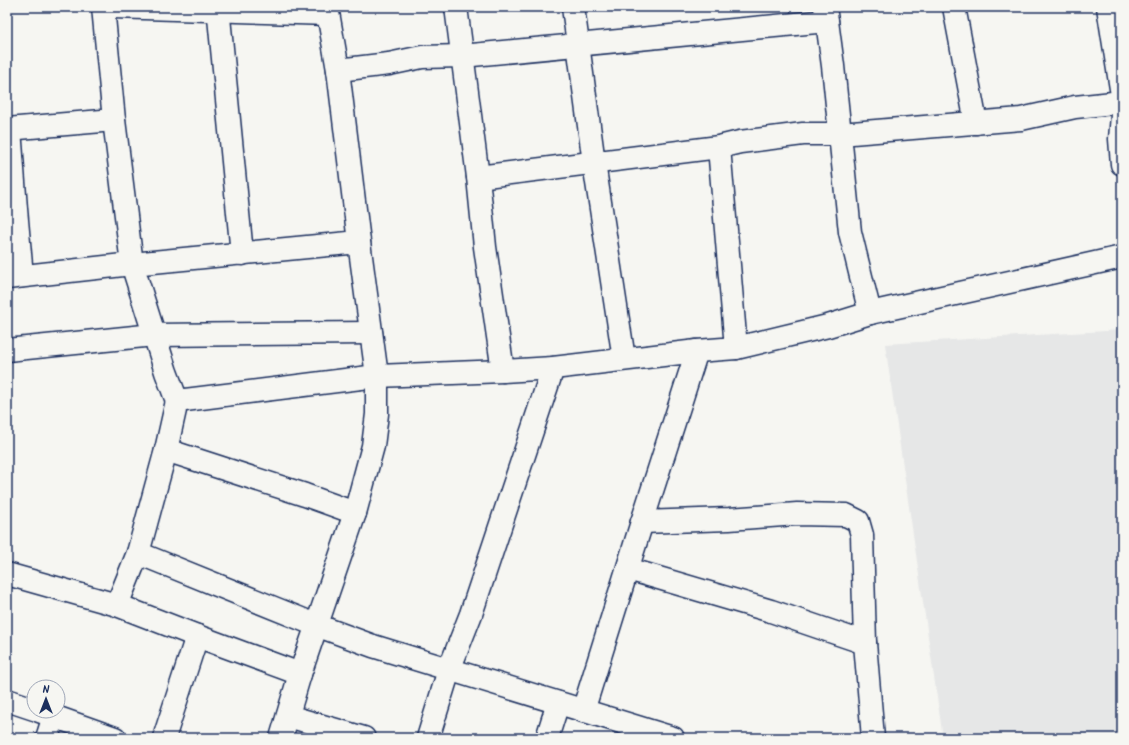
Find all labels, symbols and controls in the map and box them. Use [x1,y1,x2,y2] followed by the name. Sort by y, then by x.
[26,679,66,719] north arrow
[43,681,50,699] text: N

